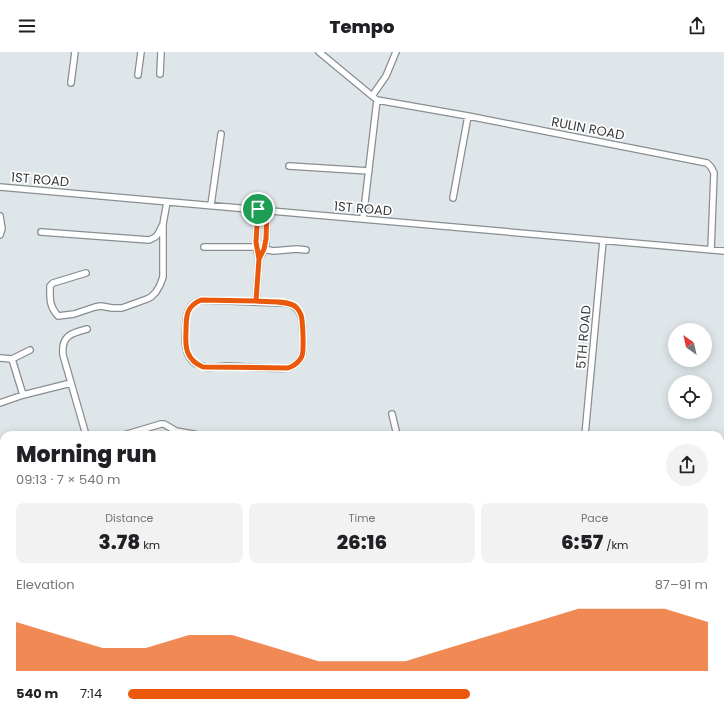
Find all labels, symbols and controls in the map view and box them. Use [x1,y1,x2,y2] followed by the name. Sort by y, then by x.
[330,14,394,39] text: Tempo
[16,15,38,37] icon: menu
[686,15,708,37] icon: share
[550,112,626,145] street label: RULIN ROAD
[10,167,70,192] street label: 1ST ROAD
[241,192,275,226] pin
[333,196,393,221] street label: 1ST ROAD
[247,198,269,220] icon: arrive
[571,304,596,370] street label: 5TH ROAD
[668,323,712,367] north arrow
[668,323,712,419] map controls
[668,375,712,419] button: locate
[16,439,157,470] text: Morning run
[666,444,708,486] button: share
[16,470,120,489] text: 09:13 · 7 × 540 m
[105,510,153,526] text: Distance
[349,510,375,526] text: Time
[581,510,608,526] text: Pace
[98,528,140,556] text: 3.78
[337,528,387,556] text: 26:16
[561,528,603,556] text: 6:57
[140,537,160,553] text: km
[603,537,628,553] text: /km
[16,575,75,594] text: Elevation
[655,575,708,594] text: 87–91 m
[16,684,58,703] text: 540 m
[80,684,102,703] text: 7:14

